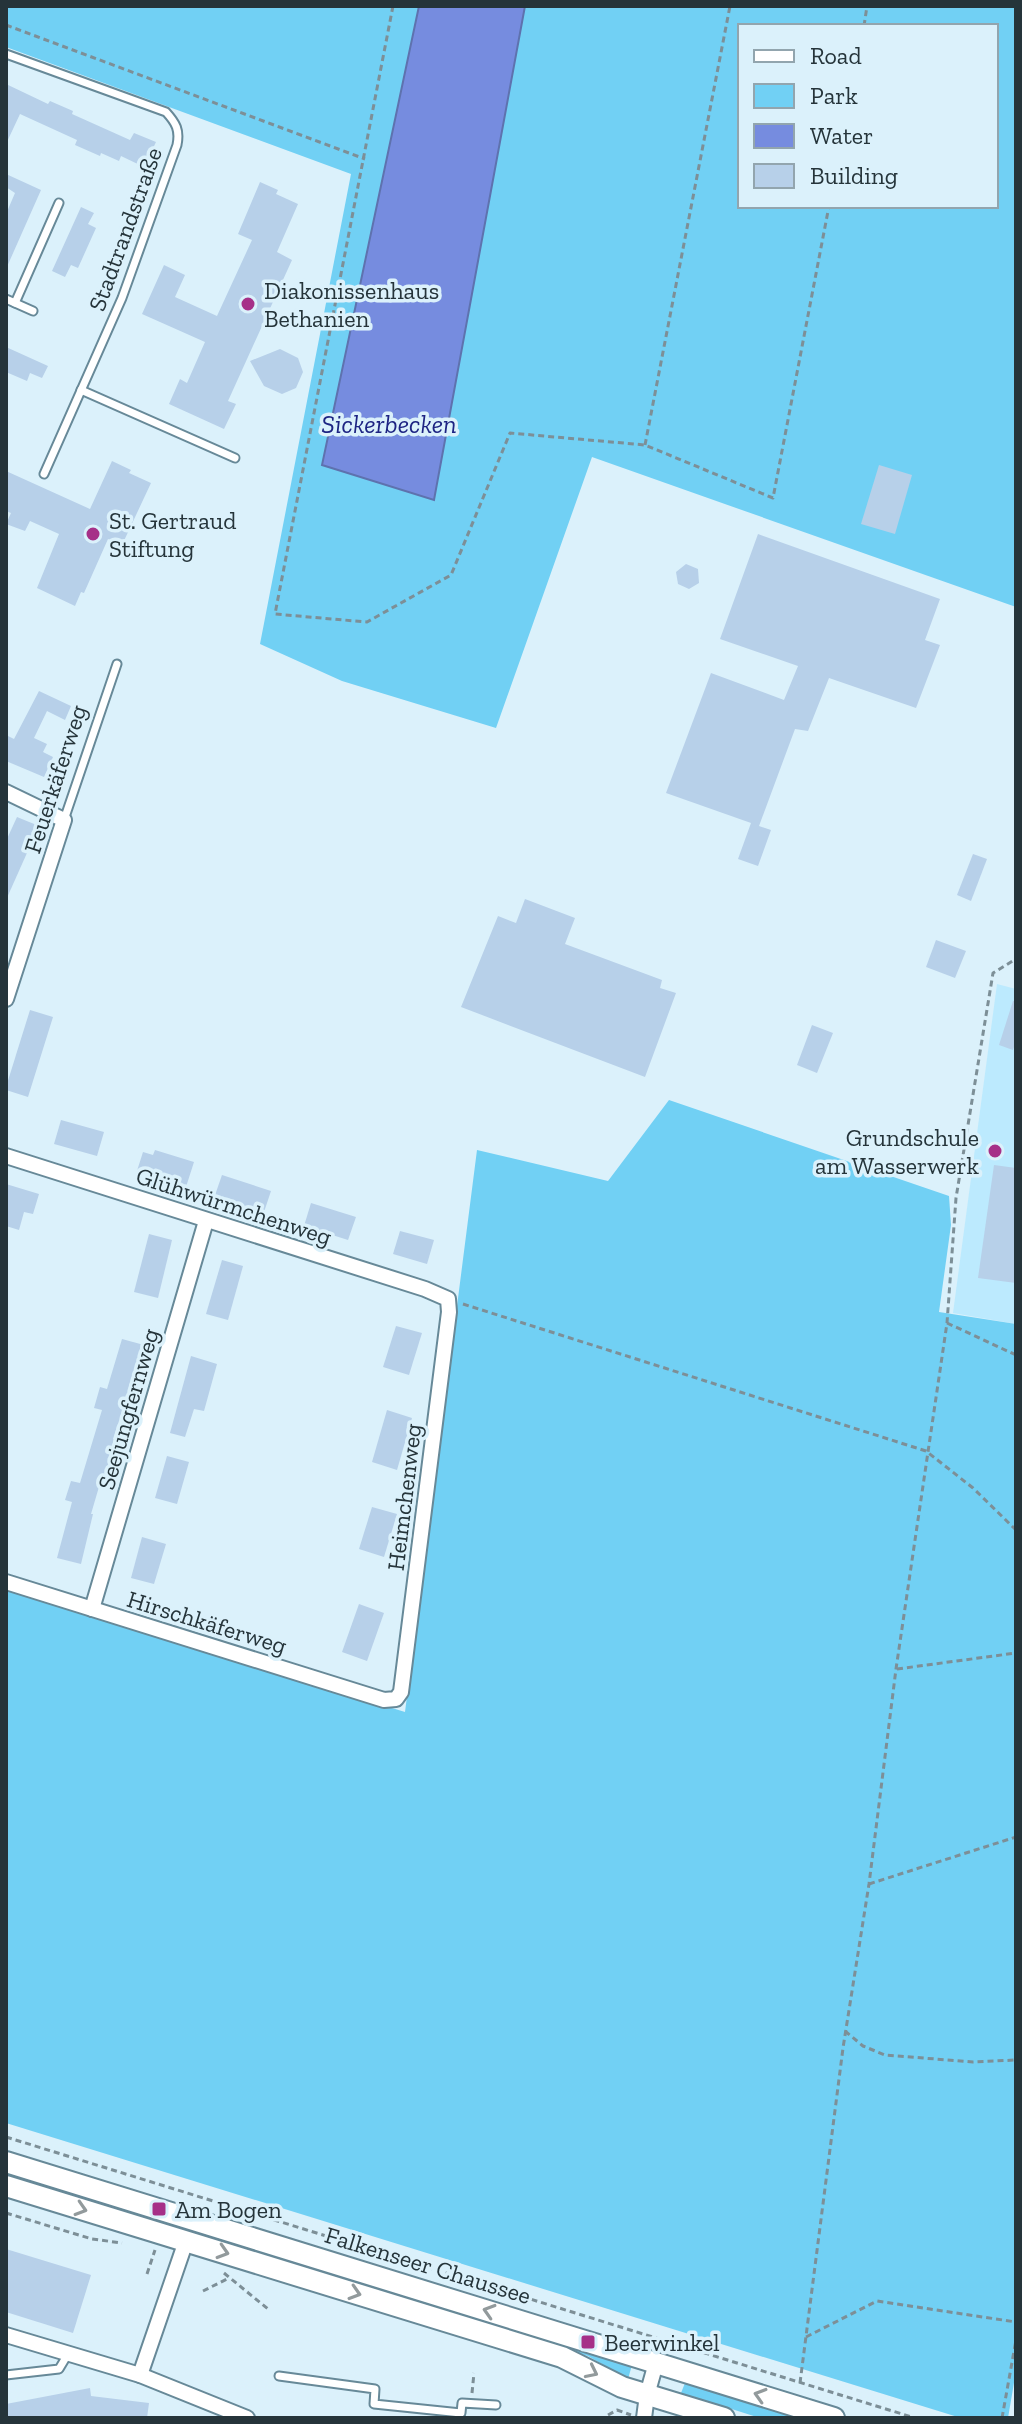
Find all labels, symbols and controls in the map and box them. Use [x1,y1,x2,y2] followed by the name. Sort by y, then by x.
[738,24,998,208] legend
[810,41,862,70] text: Road
[810,81,858,110] text: Park
[810,121,873,150] text: Water
[82,143,168,315] street label: Stadtrandstraße
[810,161,898,190] text: Building
[264,276,439,333] place label: Diakonissenhaus Bethanien
[239,295,257,313] marker: Diakonissenhaus Bethanien
[321,408,457,440] water label: Sickerbecken
[109,506,236,563] place label: St. Gertraud Stiftung
[84,525,102,543] marker: St. Gertraud Stiftung
[17,701,93,857] street label: Feuerkäferweg
[815,1123,980,1180] place label: Grundschule am Wasserwerk
[986,1142,1004,1160] marker: Grundschule am Wasserwerk
[133,1161,335,1251] street label: Glühwürmchenweg
[91,1325,165,1493] street label: Seejungfernweg
[381,1422,427,1572] street label: Heimchenweg
[124,1584,290,1660] street label: Hirschkäferweg
[175,2195,282,2224] place label: Am Bogen
[73,2199,87,2215] one-way arrow
[150,2200,168,2218] marker: Am Bogen
[321,2220,535,2310] street label: Falkenseer Chaussee
[215,2243,229,2259] one-way arrow
[348,2284,362,2300] one-way arrow
[482,2304,496,2320] one-way arrow
[604,2328,720,2357] place label: Beerwinkel
[579,2333,597,2351] marker: Beerwinkel
[584,2362,599,2378] one-way arrow
[754,2388,767,2404] one-way arrow

